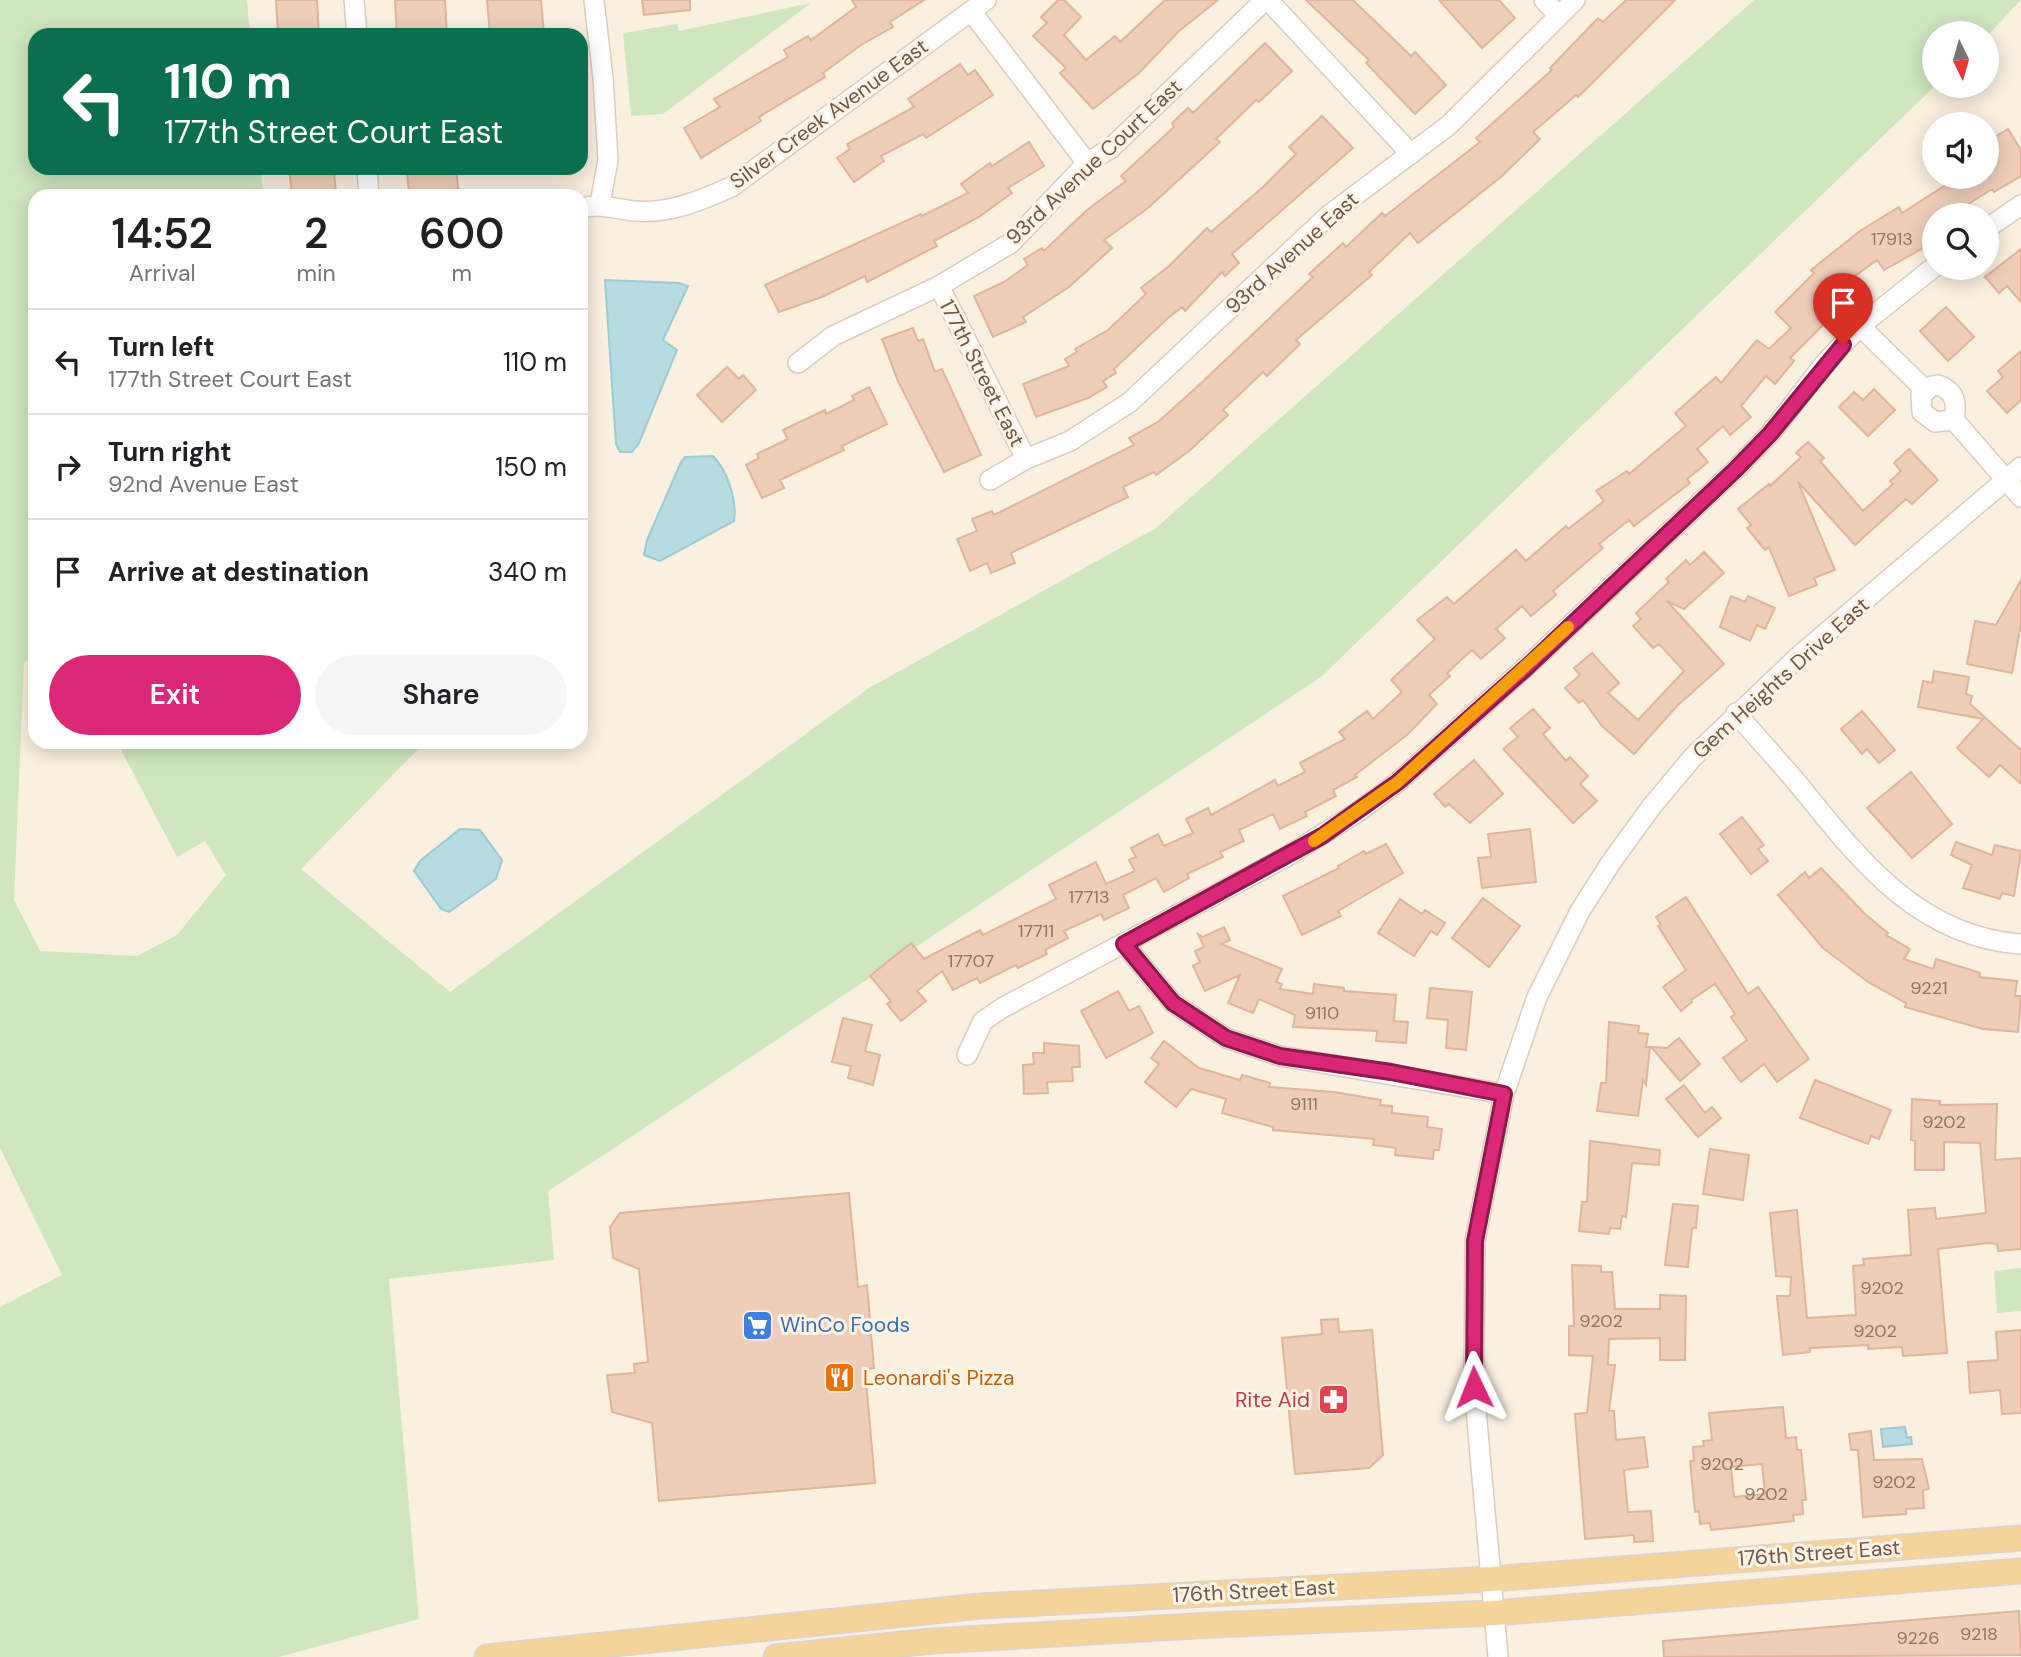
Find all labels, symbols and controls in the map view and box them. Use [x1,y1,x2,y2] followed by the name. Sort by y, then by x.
[1922,21,1998,98] north arrow
[1922,21,1999,280] map controls
[724,33,934,195] street label: Silver Creek Avenue East
[164,49,292,113] text: 110 m
[49,56,140,147] icon: left
[1000,73,1188,251] street label: 93rd Avenue Court East
[164,111,503,153] text: 177th Street Court East
[1922,112,1999,189] button: sound
[1219,186,1365,320] street label: 93rd Avenue East
[1922,203,1999,280] button: search
[112,206,213,261] text: 14:52
[304,206,328,261] text: 2
[419,206,504,261] text: 600
[1871,227,1913,251] house number: 17913
[129,258,196,288] text: Arrival
[296,258,336,288] text: min
[452,258,472,288] text: m
[1813,273,1873,345] pin
[1824,284,1862,322] icon: arrive
[933,295,1031,451] street label: 177th Street East
[108,330,215,364] text: Turn left
[49,343,87,381] icon: left
[503,345,567,379] text: 110 m
[108,364,352,394] text: 177th Street Court East
[108,435,232,469] text: Turn right
[49,448,87,486] icon: right
[495,450,567,484] text: 150 m
[108,469,299,499] text: 92nd Avenue East
[49,553,87,591] icon: arrive
[108,555,369,589] text: Arrive at destination
[488,555,567,589] text: 340 m
[1687,591,1875,765] street label: Gem Heights Drive East
[49,655,301,735] button: Exit
[315,655,567,735] button: Share
[1068,885,1110,909] house number: 17713
[1018,919,1054,943] house number: 17711
[948,949,994,973] house number: 17707
[1910,976,1948,1000] house number: 9221
[1305,1001,1339,1025] house number: 9110
[1290,1092,1318,1116] house number: 9111
[1922,1110,1966,1134] house number: 9202
[1860,1276,1904,1300] house number: 9202
[740,1308,774,1342] supermarket icon: WinCo Foods
[1579,1309,1623,1333] house number: 9202
[780,1311,910,1339] place label: WinCo Foods
[1853,1319,1897,1343] house number: 9202
[1437,1350,1511,1424] position arrow
[823,1361,857,1395] restaurant icon: Leonardi's Pizza
[863,1364,1014,1392] place label: Leonardi's Pizza
[1316,1383,1350,1417] pharmacy icon: Rite Aid
[1235,1386,1310,1414] place label: Rite Aid
[1700,1452,1744,1476] house number: 9202
[1872,1470,1916,1494] house number: 9202
[1744,1482,1788,1506] house number: 9202
[1737,1533,1901,1573] street label: 176th Street East
[1172,1573,1336,1609] street label: 176th Street East
[1960,1622,1998,1646] house number: 9218
[1896,1626,1940,1650] house number: 9226

